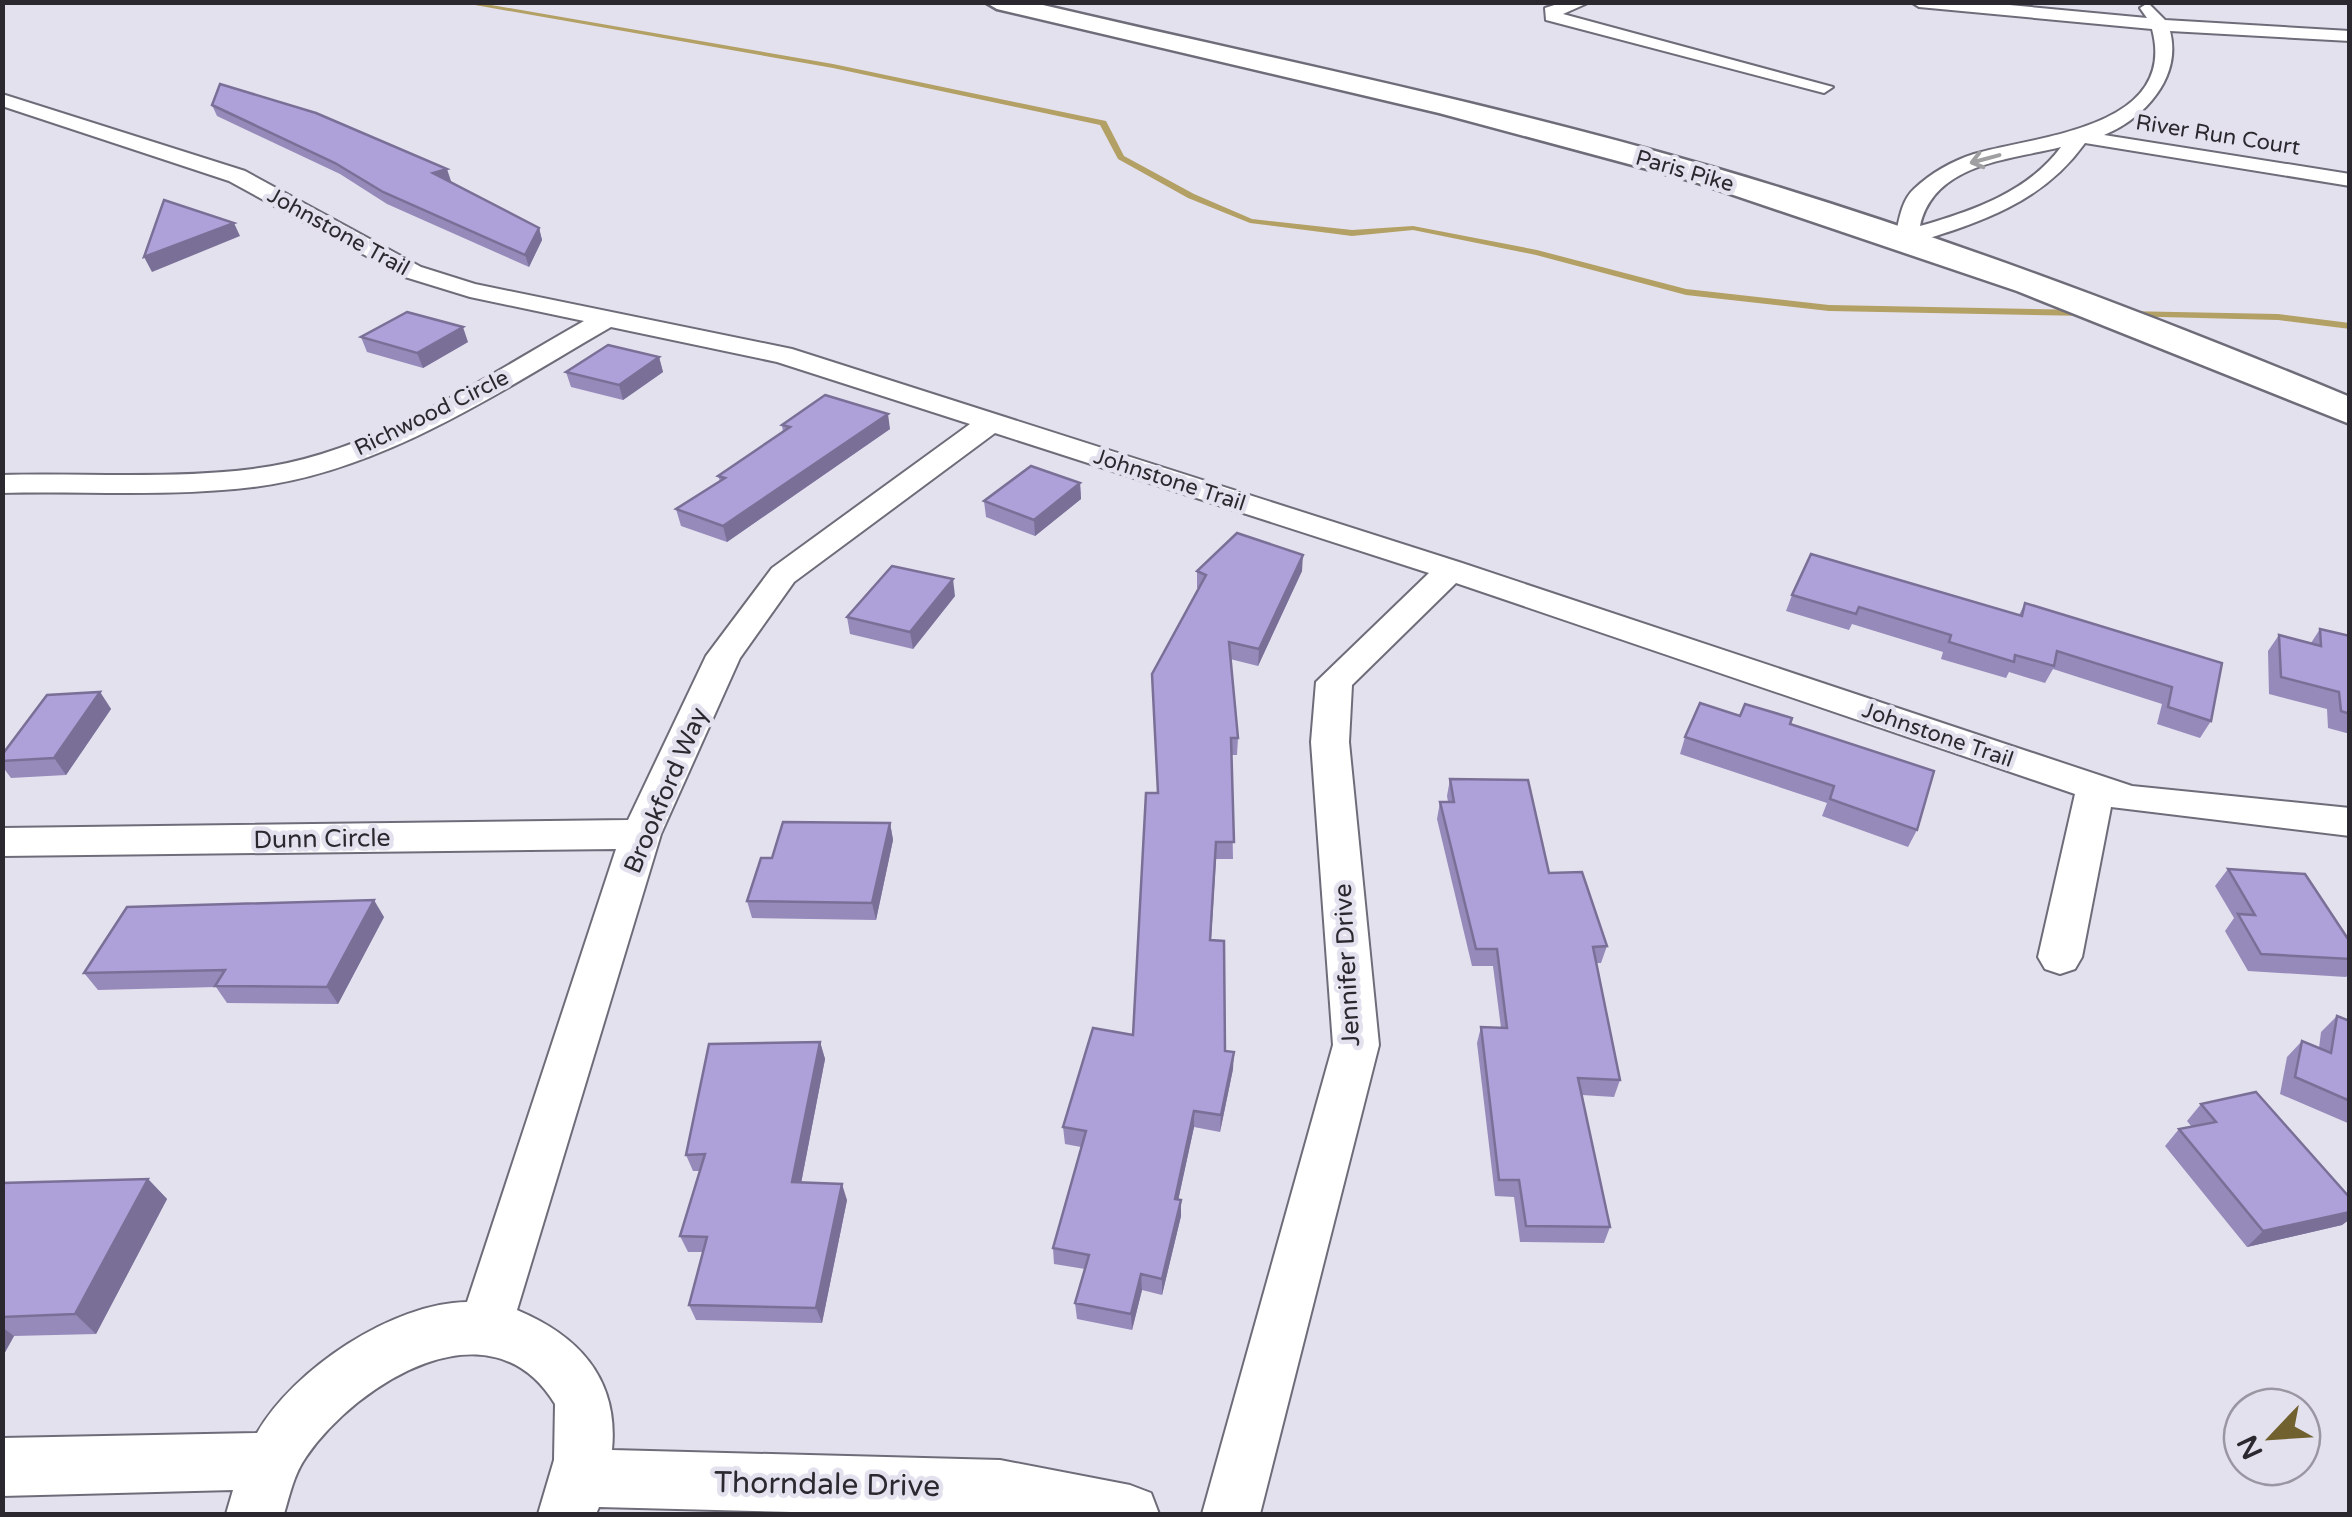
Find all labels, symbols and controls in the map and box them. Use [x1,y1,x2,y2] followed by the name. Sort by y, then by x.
[2134,109,2302,161] street label: River Run Court
[1633,145,1737,197] street label: Paris Pike
[1969,151,2001,170] one-way arrow
[263,182,414,282] street label: Johnstone Trail
[350,364,513,461] street label: Richwood Circle
[1091,443,1249,517] street label: Johnstone Trail
[1859,697,2017,773] street label: Johnstone Trail
[617,703,714,878] street label: Brookford Way
[253,823,391,855] street label: Dunn Circle
[1328,883,1366,1047] street label: Jennifer Drive
[2222,1387,2322,1487] north arrow
[2230,1430,2270,1465] text: N
[714,1464,940,1505] street label: Thorndale Drive

